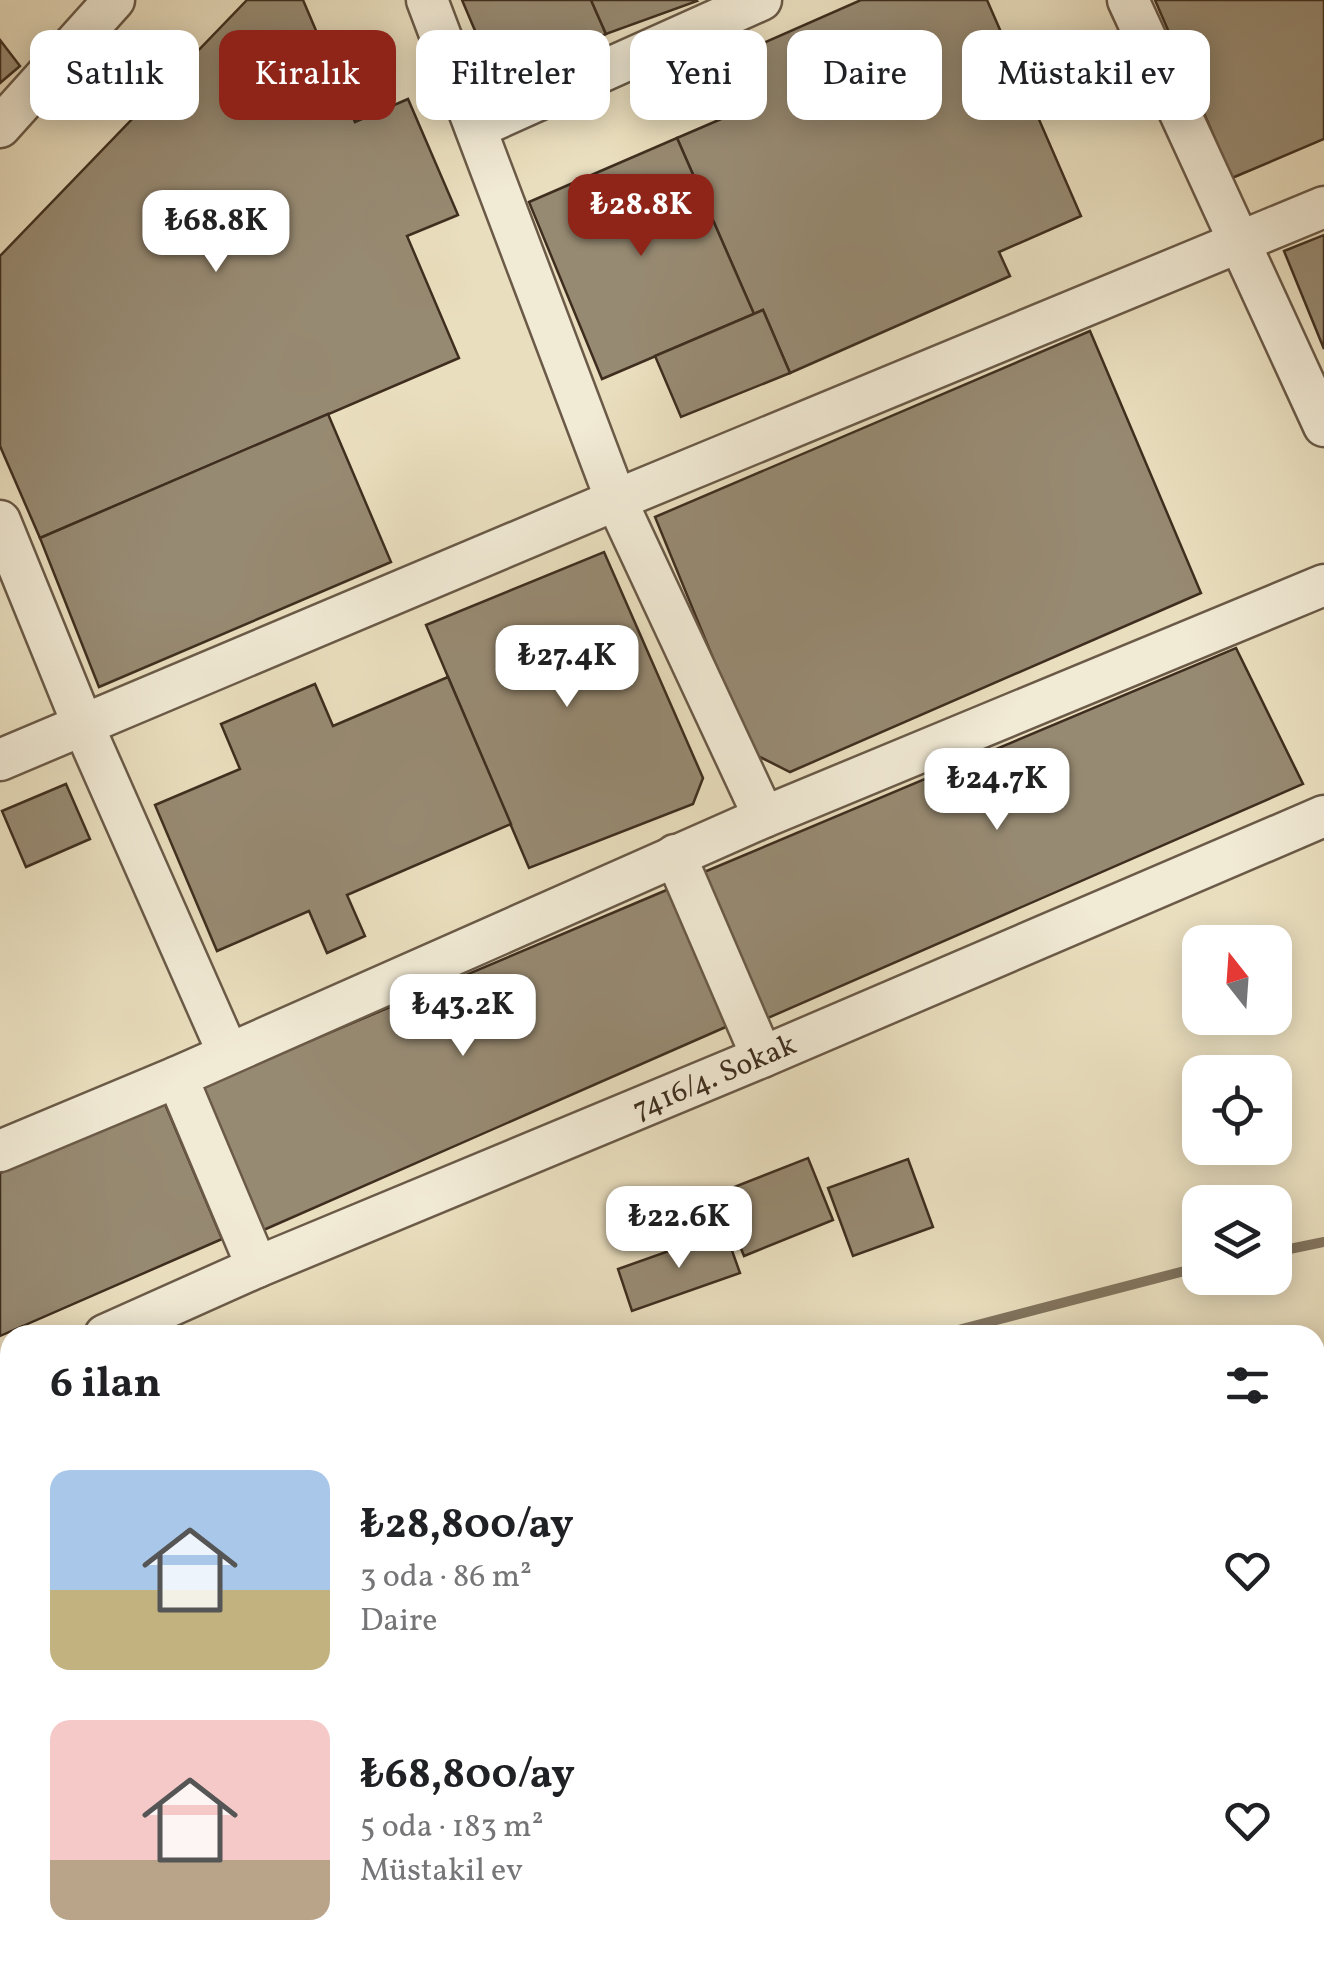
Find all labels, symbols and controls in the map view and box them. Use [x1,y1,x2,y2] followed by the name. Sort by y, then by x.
[30,30,199,120] chip: Satılık
[219,30,396,120] chip: Kiralık
[416,30,610,120] chip: Filtreler
[630,30,767,120] chip: Yeni
[787,30,942,120] chip: Daire
[962,30,1210,120] chip: Müstakil ev
[560,174,722,259] pin: ₺28.8K
[590,184,692,228] text: ₺28.8K
[135,190,297,275] pin: ₺68.8K
[164,200,268,244] text: ₺68.8K
[486,625,648,710] pin: ₺27.4K
[518,635,616,679] text: ₺27.4K
[916,748,1078,833] pin: ₺24.7K
[946,758,1048,802] text: ₺24.7K
[1182,925,1292,1035] north arrow
[1182,925,1292,1295] map controls
[382,974,544,1059] pin: ₺43.2K
[412,984,514,1028] text: ₺43.2K
[626,1024,803,1131] street label: 7416/4. Sokak
[1182,1055,1292,1165] button: locate
[1182,1185,1292,1295] button: layers
[598,1186,760,1271] pin: ₺22.6K
[628,1196,730,1240] text: ₺22.6K
[50,1356,161,1415] text: 6 ilan
[1220,1358,1275,1413] icon: filters
[360,1497,574,1556] text: ₺28,800/ay
[130,1510,250,1630] icon: home
[1220,1543,1275,1598] icon: heart
[360,1556,532,1600] text: 3 oda · 86 m²
[360,1600,438,1644] text: Daire
[360,1747,575,1806] text: ₺68,800/ay
[130,1760,250,1880] icon: home
[1220,1793,1275,1848] icon: heart
[360,1806,544,1850] text: 5 oda · 183 m²
[360,1850,523,1894] text: Müstakil ev

